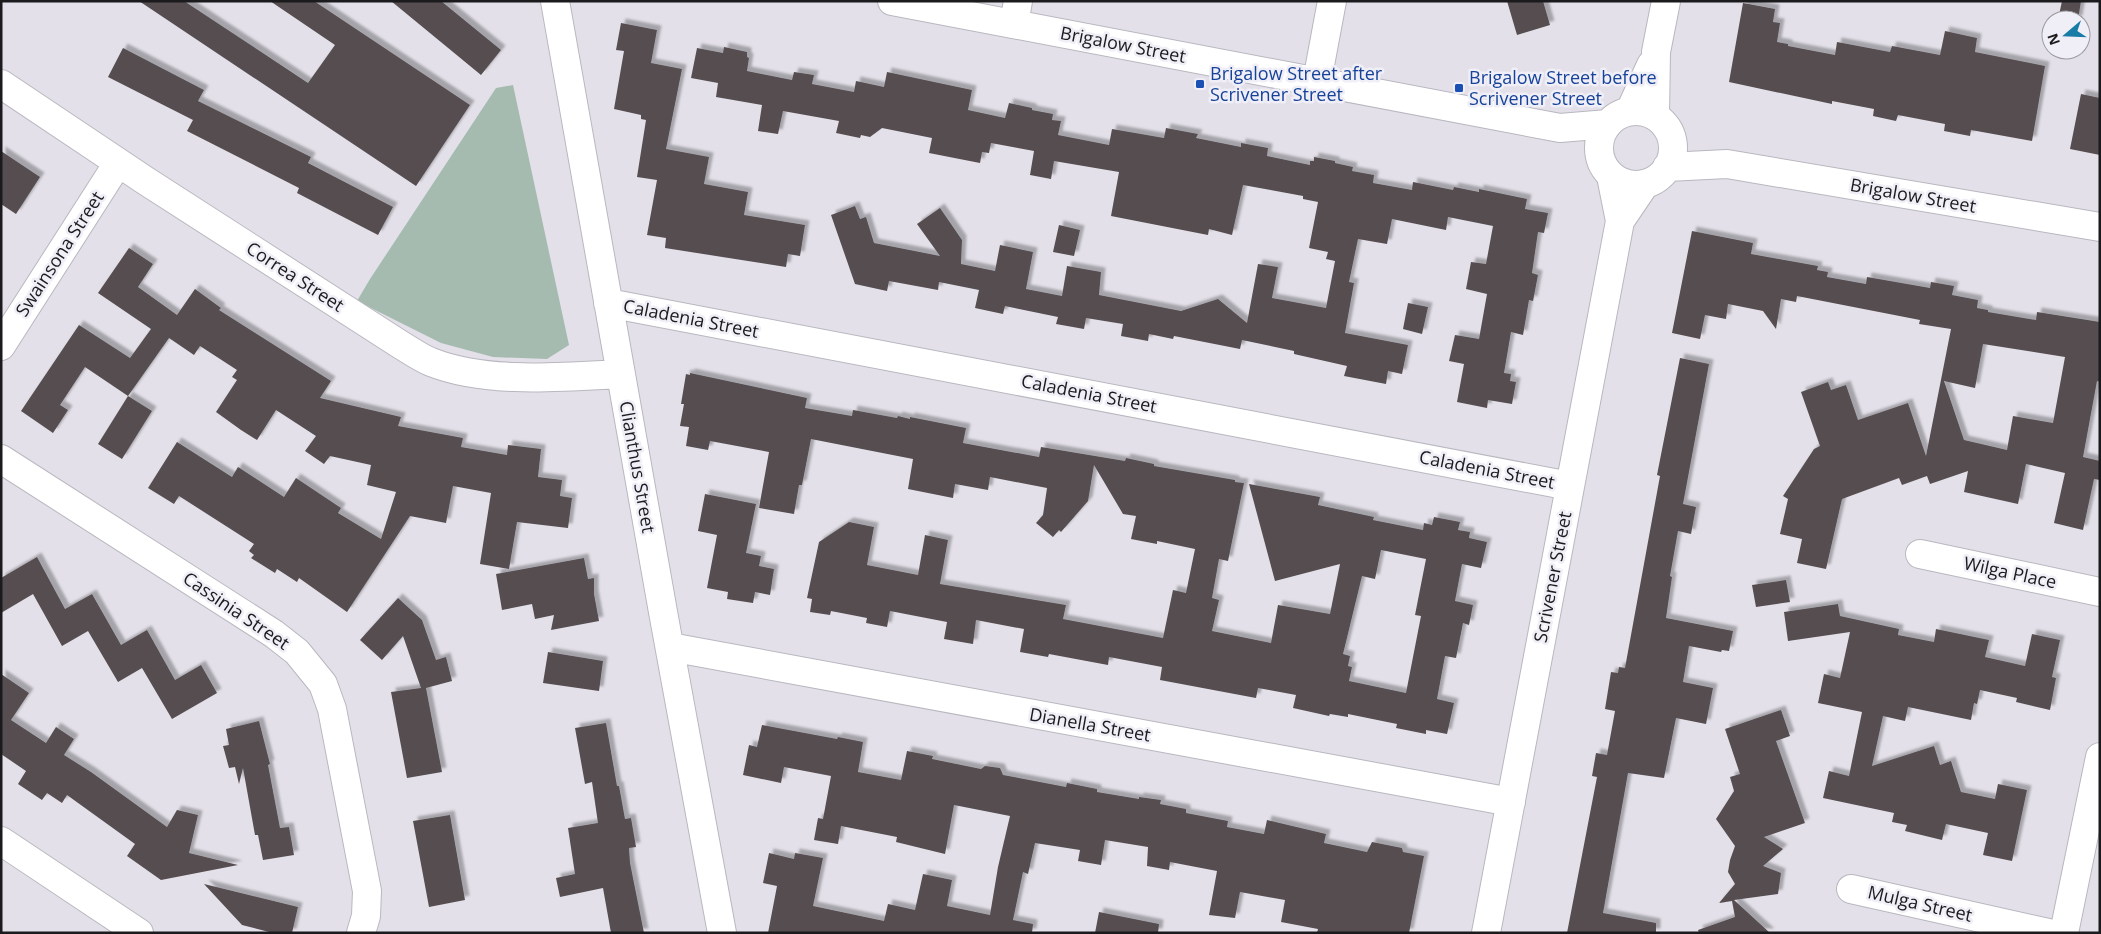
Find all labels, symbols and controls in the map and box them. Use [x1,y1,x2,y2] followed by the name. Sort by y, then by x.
[2041,10,2091,60] north arrow
[1058,20,1188,68] street label: Brigalow Street
[2042,31,2064,48] text: N
[1210,61,1383,106] place label: Brigalow Street after Scrivener Street
[1469,65,1657,110] place label: Brigalow Street before Scrivener Street
[1194,78,1206,90] marker: Brigalow Street after Scrivener Street
[1453,82,1465,94] marker: Brigalow Street before Scrivener Street
[1848,172,1978,218] street label: Brigalow Street
[10,186,109,321] street label: Swainsona Street
[242,236,349,317] street label: Correa Street
[621,293,761,343] street label: Caladenia Street
[1019,368,1159,418] street label: Caladenia Street
[615,399,661,535] street label: Clianthus Street
[1417,444,1557,494] street label: Caladenia Street
[1528,509,1576,644] street label: Scrivener Street
[1962,550,2059,594] street label: Wilga Place
[179,566,294,655] street label: Cassinia Street
[1028,702,1153,746] street label: Dianella Street
[1866,879,1975,927] street label: Mulga Street

